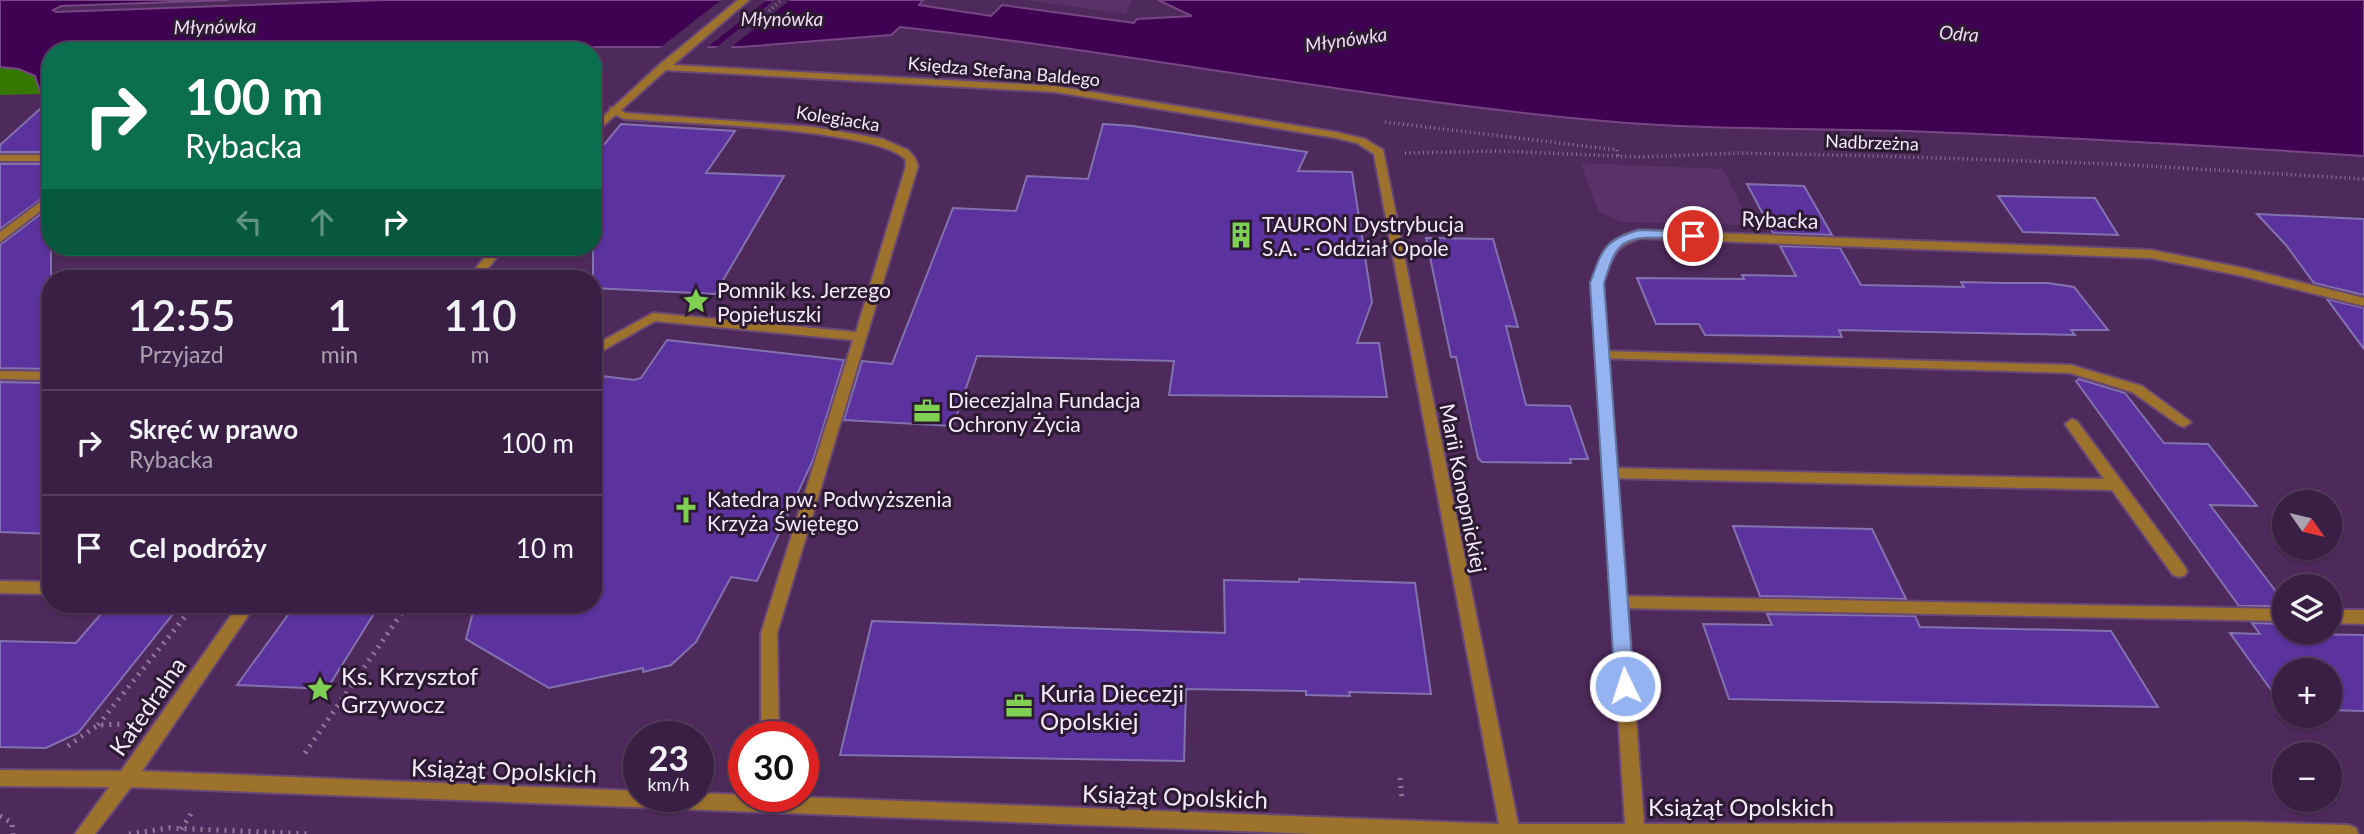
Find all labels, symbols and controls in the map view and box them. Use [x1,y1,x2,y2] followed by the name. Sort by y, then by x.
[741,7,823,30] water label: Młynówka
[173,14,257,38] water label: Młynówka
[1938,20,1980,46] water label: Odra
[1303,22,1389,56] water label: Młynówka
[907,52,1101,90] street label: Księdza Stefana Baldego
[185,67,323,125] text: 100 m
[70,70,161,161] icon: right
[795,101,881,135] street label: Kolegiacka
[185,126,302,165] text: Rybacka
[1825,129,1919,155] street label: Nadbrzeżna
[230,203,268,241] icon: left
[303,203,341,241] icon: ahead
[376,203,414,241] icon: right
[1741,205,1819,233] street label: Rybacka
[1663,206,1723,266] pin
[1262,211,1464,260] place label: TAURON Dystrybucja S.A. - Oddział Opole
[1674,217,1712,255] icon: arrive
[1226,220,1256,250] building icon: TAURON Dystrybucja S.A. - Oddział Opole
[717,277,891,326] place label: Pomnik ks. Jerzego Popiełuszki
[681,286,711,316] place icon: Pomnik ks. Jerzego Popiełuszki
[127,290,235,340] text: 12:55
[327,290,352,340] text: 1
[444,290,517,340] text: 110
[139,340,224,368] text: Przyjazd
[321,340,358,368] text: min
[471,340,490,368] text: m
[948,387,1141,436] place label: Diecezjalna Fundacja Ochrony Życia
[912,396,942,426] office icon: Diecezjalna Fundacja Ochrony Życia
[1435,401,1493,575] street label: Marii Konopnickiej
[129,413,298,445] text: Skręć w prawo
[70,424,108,462] icon: right
[501,427,574,459] text: 100 m
[129,445,213,473] text: Rybacka
[707,486,952,535] place label: Katedra pw. Podwyższenia Krzyża Świętego
[2272,490,2342,560] north arrow
[2272,490,2342,812] map controls
[671,495,701,525] church icon: Katedra pw. Podwyższenia Krzyża Świętego
[70,529,108,567] icon: arrive
[129,532,267,564] text: Cel podróży
[516,532,574,564] text: 10 m
[2272,574,2342,644] button: layers
[1588,649,1662,723] position arrow
[103,651,191,761] street label: Katedralna
[2272,658,2342,728] button: +
[341,661,479,718] place label: Ks. Krzysztof Grzywocz
[305,674,335,704] place icon: Ks. Krzysztof Grzywocz
[1040,678,1184,735] place label: Kuria Diecezji Opolskiej
[1004,691,1034,721] office icon: Kuria Diecezji Opolskiej
[728,721,819,812] speed limit sign: 30
[648,736,689,778] text: 23
[2272,742,2342,812] button: −
[410,752,598,788] street label: Książąt Opolskich
[647,773,690,795] text: km/h
[1081,778,1269,814] street label: Książąt Opolskich
[1648,792,1834,821] street label: Książąt Opolskich

